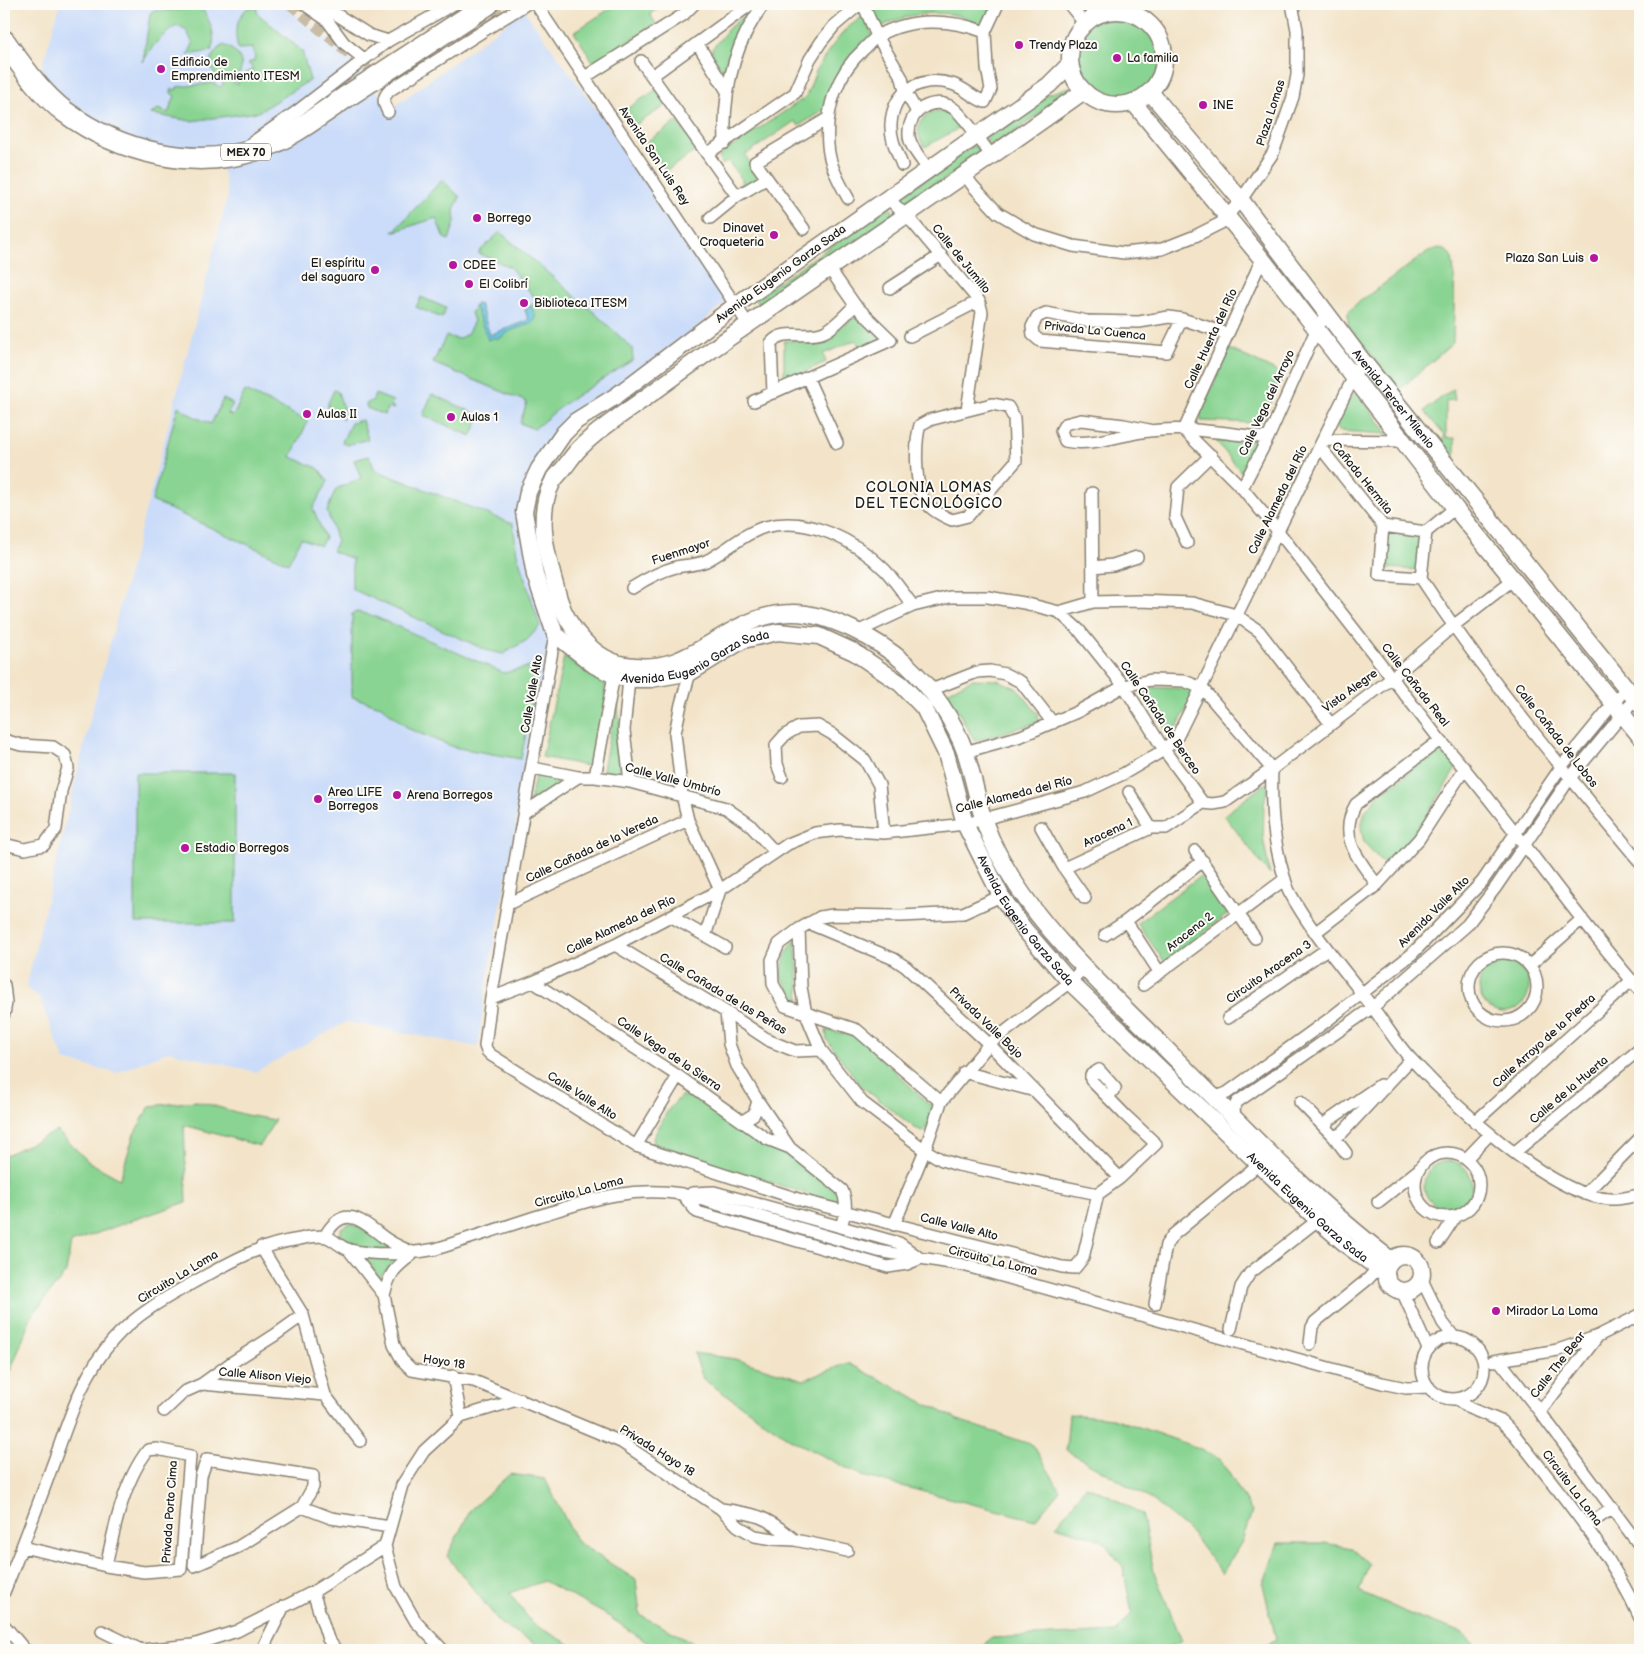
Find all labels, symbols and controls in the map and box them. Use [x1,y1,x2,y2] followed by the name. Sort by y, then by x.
[1029,38,1098,53] place label: Trendy Plaza
[1013,39,1025,51] marker: Trendy Plaza
[1127,51,1179,66] place label: La familia
[1111,52,1123,64] marker: La familia
[171,55,300,84] place label: Edificio de Emprendimiento ITESM
[155,63,167,75] marker: Edificio de Emprendimiento ITESM
[1253,78,1289,148] street label: Plaza Lomas
[1213,98,1234,113] place label: INE
[1197,99,1209,111] marker: INE
[615,103,693,209] street label: Avenida San Luis Rey
[221,144,271,160] road number: MEX 70
[487,211,532,226] place label: Borrego
[471,212,483,224] marker: Borrego
[699,221,764,250] place label: Dinavet Croqueteria
[713,221,849,326] street label: Avenida Eugenio Garza Sada
[928,221,994,297] street label: Calle de Jumillo
[768,229,780,241] marker: Dinavet Croqueteria
[1505,251,1584,266] place label: Plaza San Luis
[1588,252,1600,264] marker: Plaza San Luis
[301,256,365,285] place label: El espíritu del saguaro
[463,258,496,273] place label: CDEE
[447,259,459,271] marker: CDEE
[369,264,381,276] marker: El espíritu del saguaro
[479,277,528,292] place label: El Colibrí
[463,278,475,290] marker: El Colibrí
[1181,286,1241,392] street label: Calle Huerta del Río
[534,296,627,311] place label: Biblioteca ITESM
[518,297,530,309] marker: Biblioteca ITESM
[1043,318,1147,344] street label: Privada La Cuenca
[1349,346,1438,452] street label: Avenida Tercer Milenio
[1236,347,1298,458] street label: Calle Vega del Arroyo
[317,407,357,422] place label: Aulas II
[301,408,313,420] marker: Aulas II
[461,410,498,425] place label: Aulas 1
[445,411,457,423] marker: Aulas 1
[1328,439,1396,517] street label: Cañada Hermita
[1245,443,1311,557] street label: Calle Alameda del Río
[855,479,1003,512] district label: COLONIA LOMAS DEL TECNOLÓGICO
[650,535,713,568] street label: Fuenmayor
[620,627,771,687] street label: Avenida Eugenio Garza Sada
[1378,640,1452,730] street label: Calle Cañada Real
[518,653,546,735] street label: Calle Valle Alto
[1116,658,1204,778] street label: Calle Cañada de Berceo
[1319,666,1381,716] street label: Vista Alegre
[1511,681,1601,791] street label: Calle Cañada de Lobos
[623,760,723,800] street label: Calle Valle Umbrío
[954,773,1074,817] street label: Calle Alameda del Río
[328,785,382,814] place label: Area LIFE Borregos
[407,788,493,803] place label: Arena Borregos
[391,789,403,801] marker: Arena Borregos
[312,793,324,805] marker: Area LIFE Borregos
[523,812,661,886] street label: Calle Cañada de la Vereda
[1081,815,1135,851] street label: Aracena 1
[195,841,289,856] place label: Estadio Borregos
[179,842,191,854] marker: Estadio Borregos
[974,852,1077,989] street label: Avenida Eugenio Garza Sada
[1395,873,1473,951] street label: Avenida Valle Alto
[564,892,678,958] street label: Calle Alameda del Río
[1163,909,1217,955] street label: Aracena 2
[1223,937,1315,1007] street label: Circuito Aracena 3
[656,950,790,1038] street label: Calle Cañada de las Peñas
[946,984,1026,1062] street label: Privada Valle Bajo
[1489,991,1599,1091] street label: Calle Arroyo de la Piedra
[614,1013,724,1095] street label: Calle Vega de la Sierra
[1527,1053,1611,1127] street label: Calle de la Huerta
[544,1069,620,1124] street label: Calle Valle Alto
[1244,1149,1371,1266] street label: Avenida Eugenio Garza Sada
[533,1173,625,1211] street label: Circuito La Loma
[919,1210,1000,1244] street label: Calle Valle Alto
[947,1243,1039,1279] street label: Circuito La Loma
[135,1247,221,1307] street label: Circuito La Loma
[1506,1304,1598,1319] place label: Mirador La Loma
[1490,1305,1502,1317] marker: Mirador La Loma
[1527,1328,1589,1402] street label: Calle The Bear
[422,1351,466,1373] street label: Hoyo 18
[218,1364,312,1388] street label: Calle Alison Viejo
[617,1422,697,1480] street label: Privada Hoyo 18
[1539,1447,1606,1529] street label: Circuito La Loma
[159,1460,181,1564] street label: Privada Porto Cima

